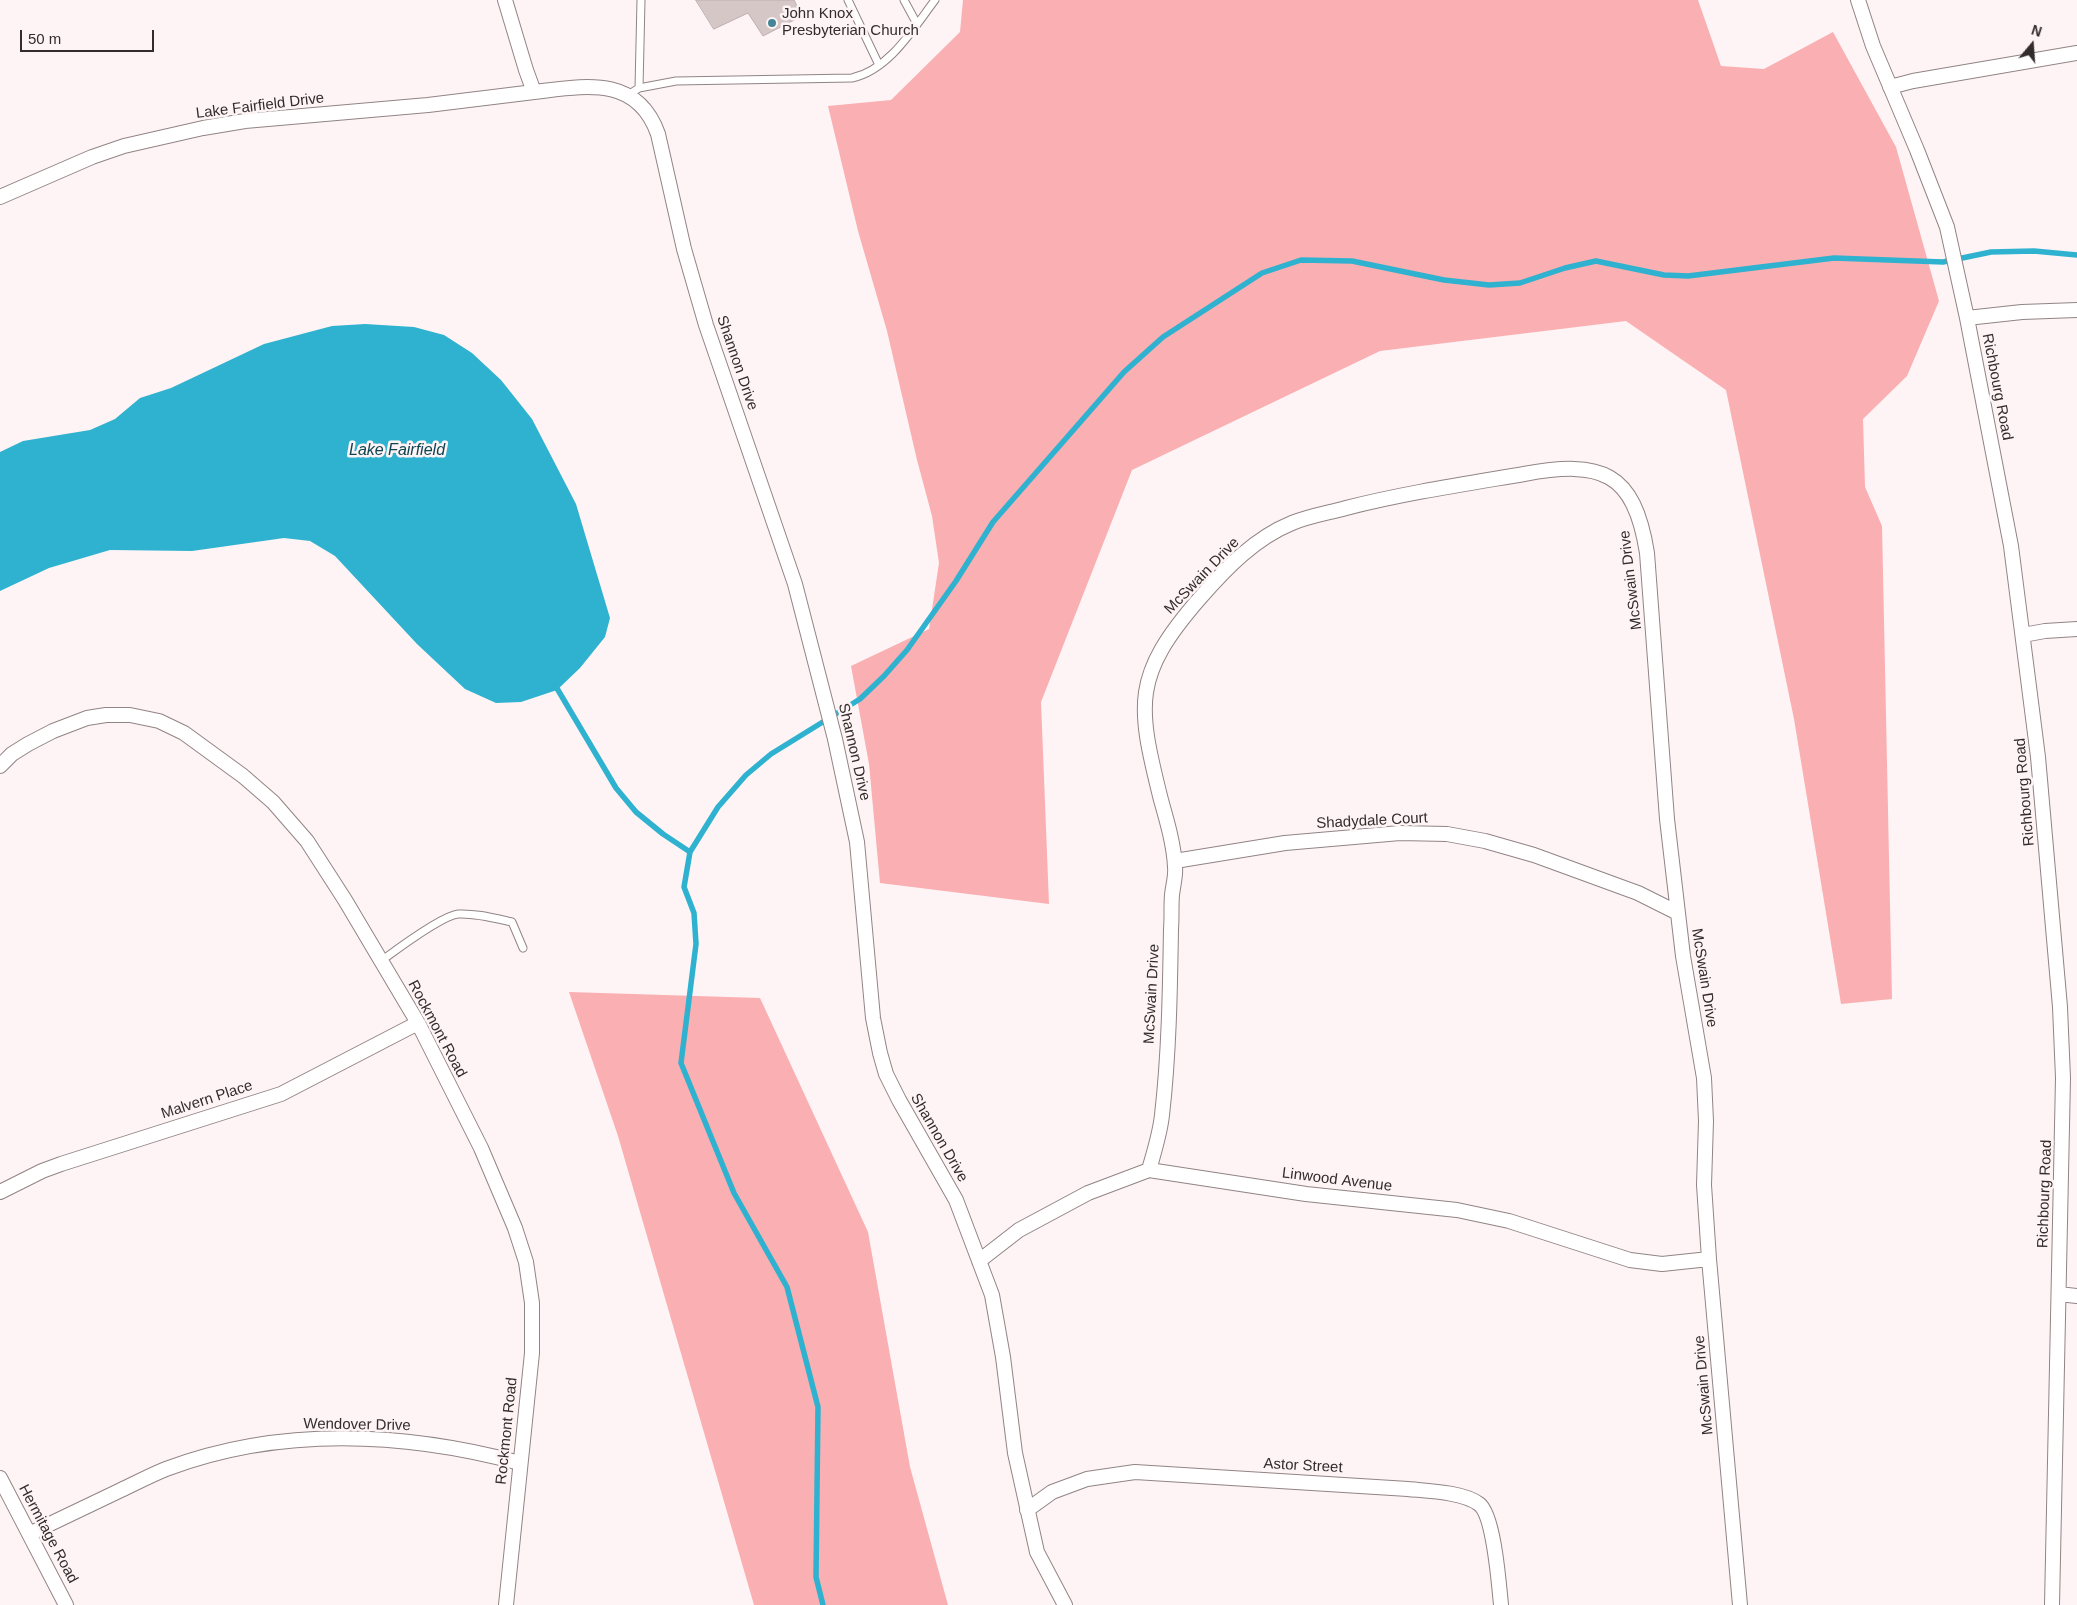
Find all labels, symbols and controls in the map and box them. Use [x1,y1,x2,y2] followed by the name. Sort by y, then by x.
[782,5,919,40] place label: John Knox Presbyterian Church
[766,17,778,29] marker: John Knox Presbyterian Church
[22,20,156,52] scale bar
[2007,20,2057,70] north arrow
[2029,22,2044,40] text: N
[28,30,61,47] text: 50 m
[195,89,325,123] street label: Lake Fairfield Drive
[712,313,762,413] street label: Shannon Drive
[1978,332,2016,442] street label: Richbourg Road
[349,441,445,461] water label: Lake Fairfield
[1616,529,1646,631] street label: McSwain Drive
[1161,534,1243,618] street label: McSwain Drive
[834,702,874,802] street label: Shannon Drive
[2011,737,2039,847] street label: Richbourg Road
[1316,809,1428,833] street label: Shadydale Court
[1687,927,1721,1029] street label: McSwain Drive
[1140,944,1164,1044] street label: McSwain Drive
[404,977,470,1081] street label: Rockmont Road
[159,1077,255,1123] street label: Malvern Place
[906,1091,972,1185] street label: Shannon Drive
[2034,1140,2056,1248] street label: Richbourg Road
[1281,1164,1393,1196] street label: Linwood Avenue
[1691,1334,1717,1436] street label: McSwain Drive
[492,1377,522,1485] street label: Rockmont Road
[303,1415,411,1435] street label: Wendover Drive
[1263,1455,1343,1477] street label: Astor Street
[14,1482,82,1586] street label: Hermitage Road

